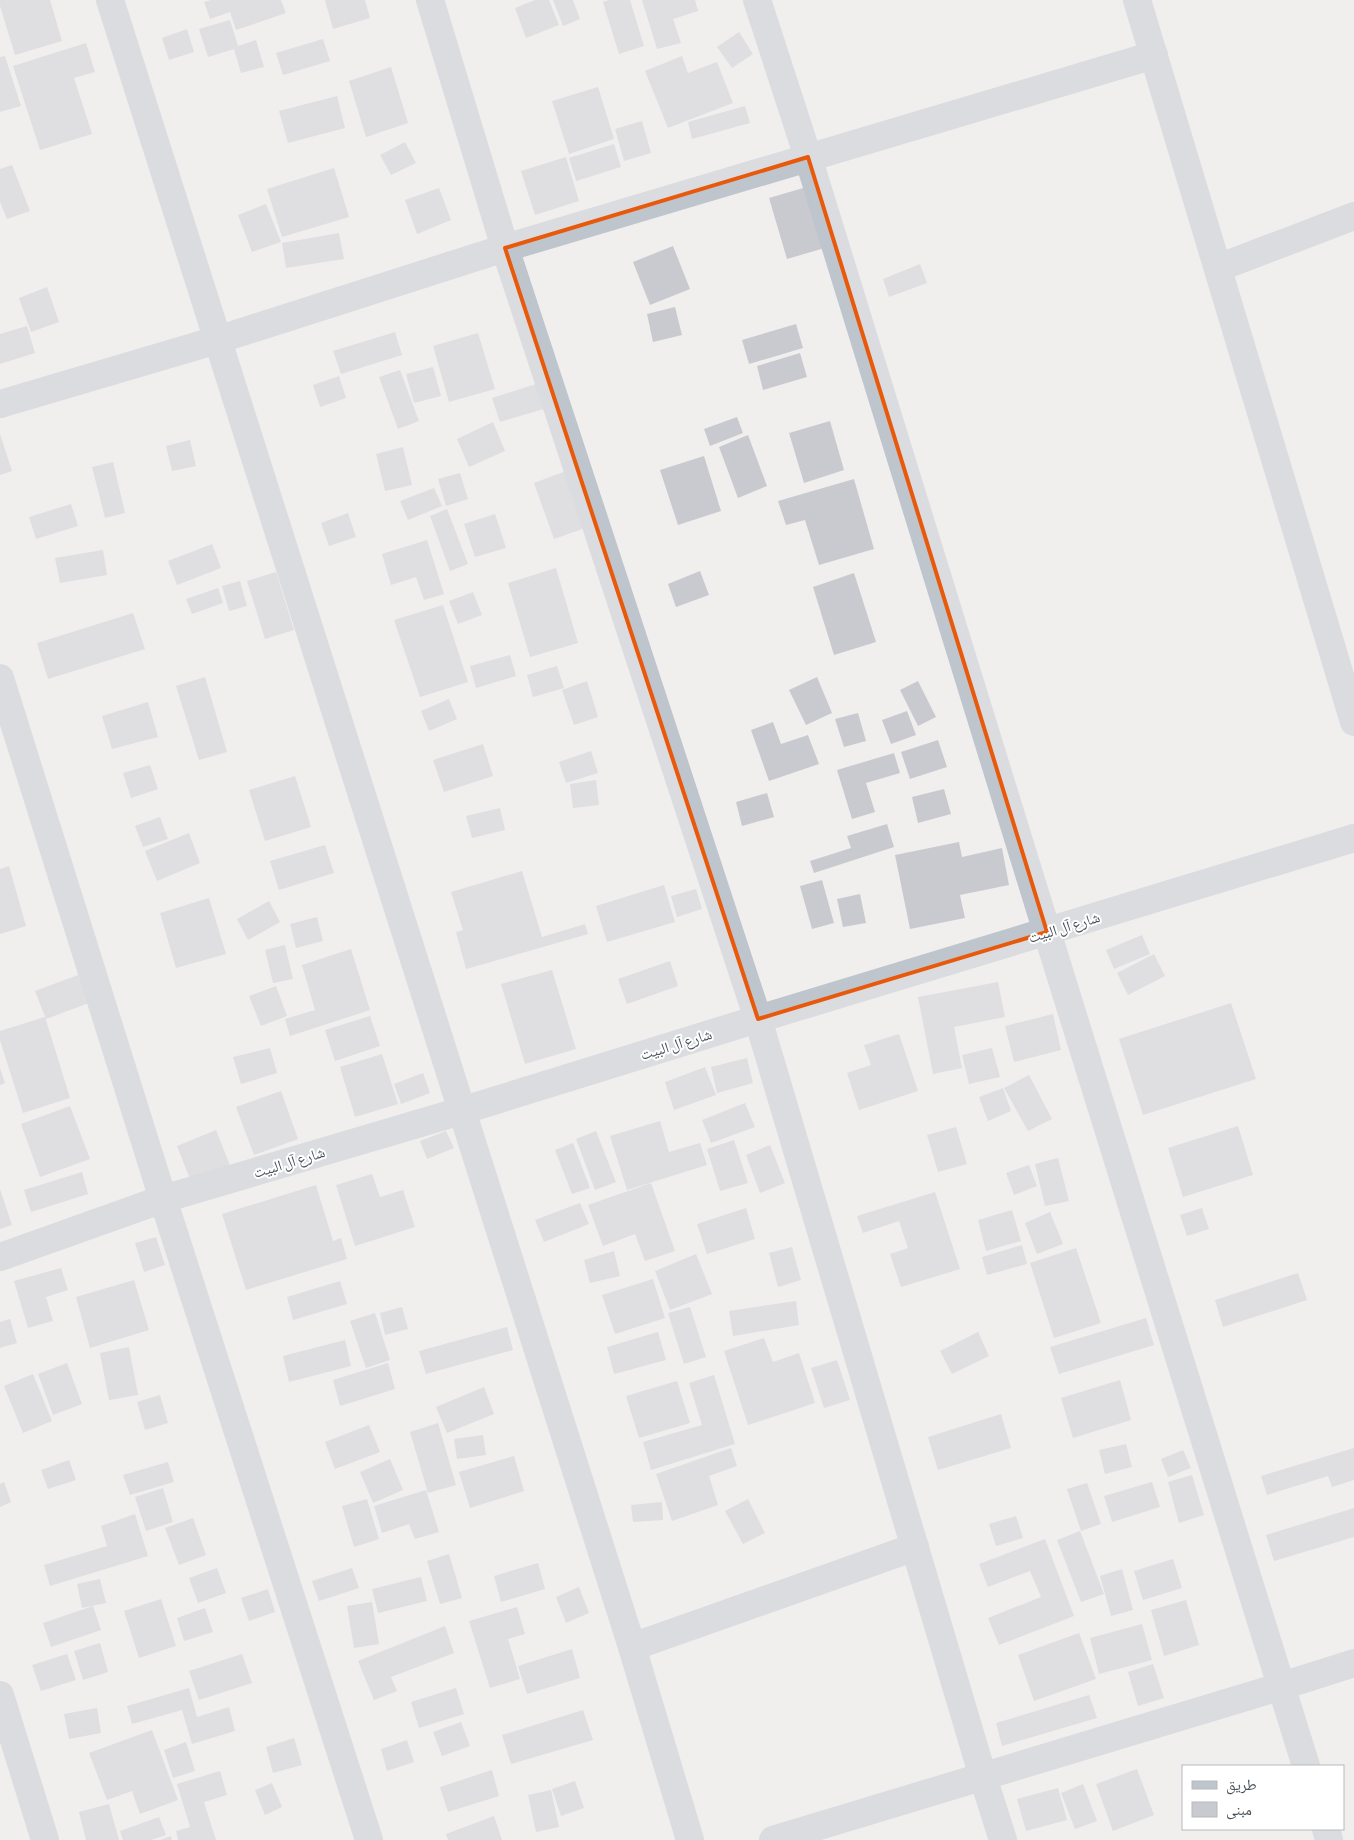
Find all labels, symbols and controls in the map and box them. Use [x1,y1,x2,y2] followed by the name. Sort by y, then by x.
[1026,908,1103,948] street label: شارع آل البيت
[638,1025,715,1065] street label: شارع آل البيت
[251,1143,328,1183] street label: شارع آل البيت
[1182,1765,1344,1830] legend
[1226,1776,1257,1795] text: طريق
[1226,1801,1252,1820] text: مبنى

